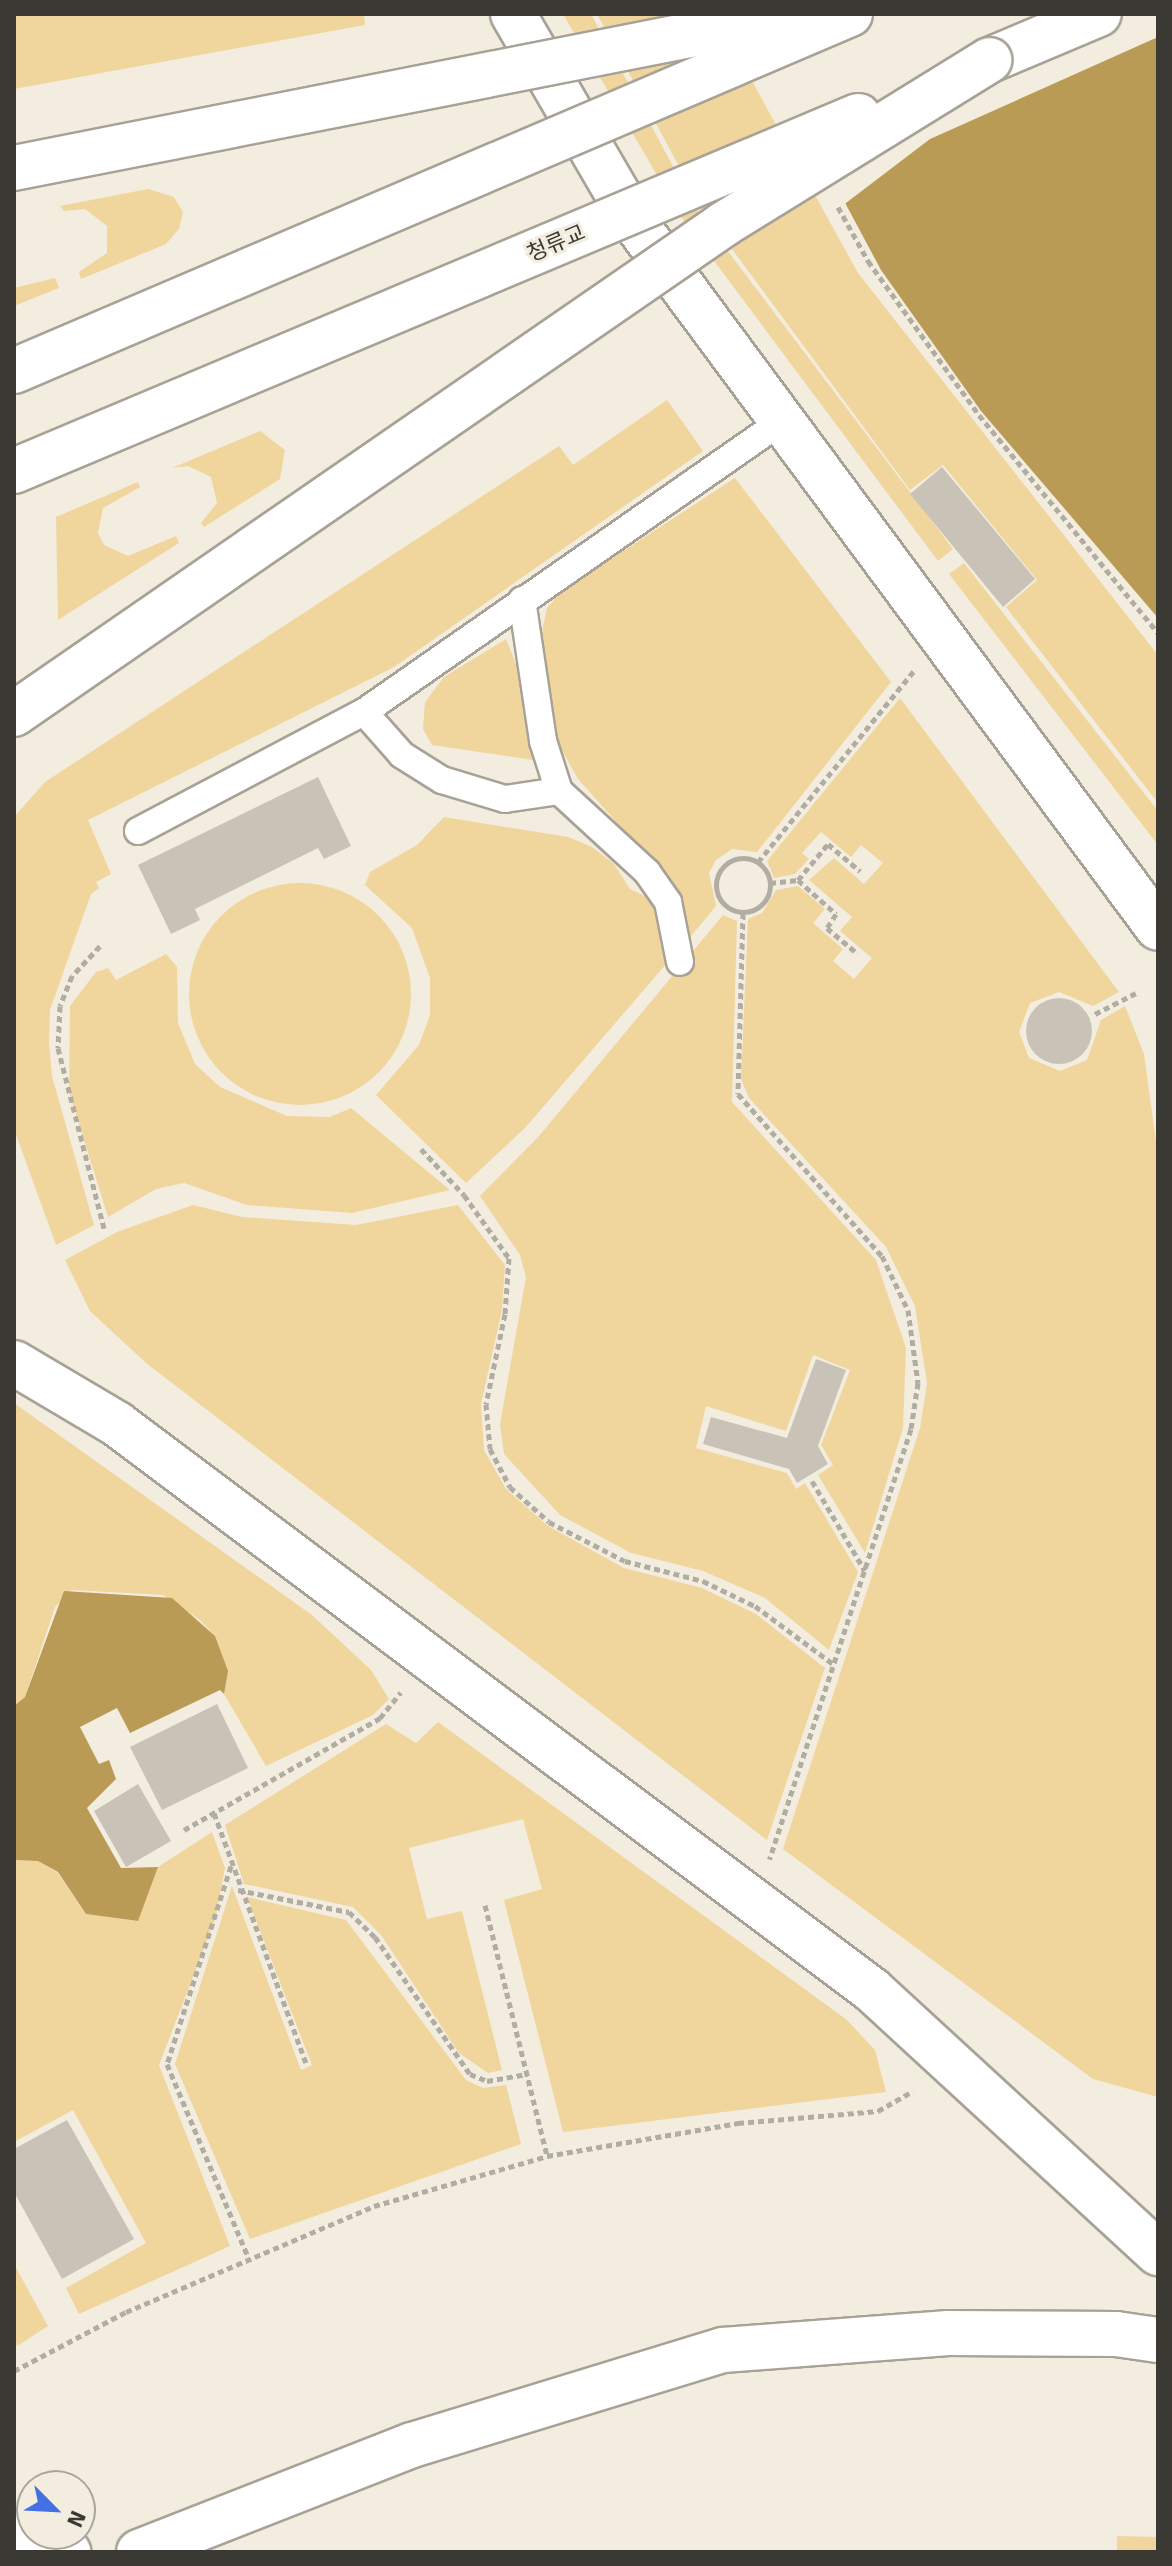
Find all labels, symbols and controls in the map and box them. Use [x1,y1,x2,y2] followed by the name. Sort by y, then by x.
[523,219,589,267] street label: 청류교
[16,2470,96,2550] north arrow
[61,2507,92,2532] text: N

